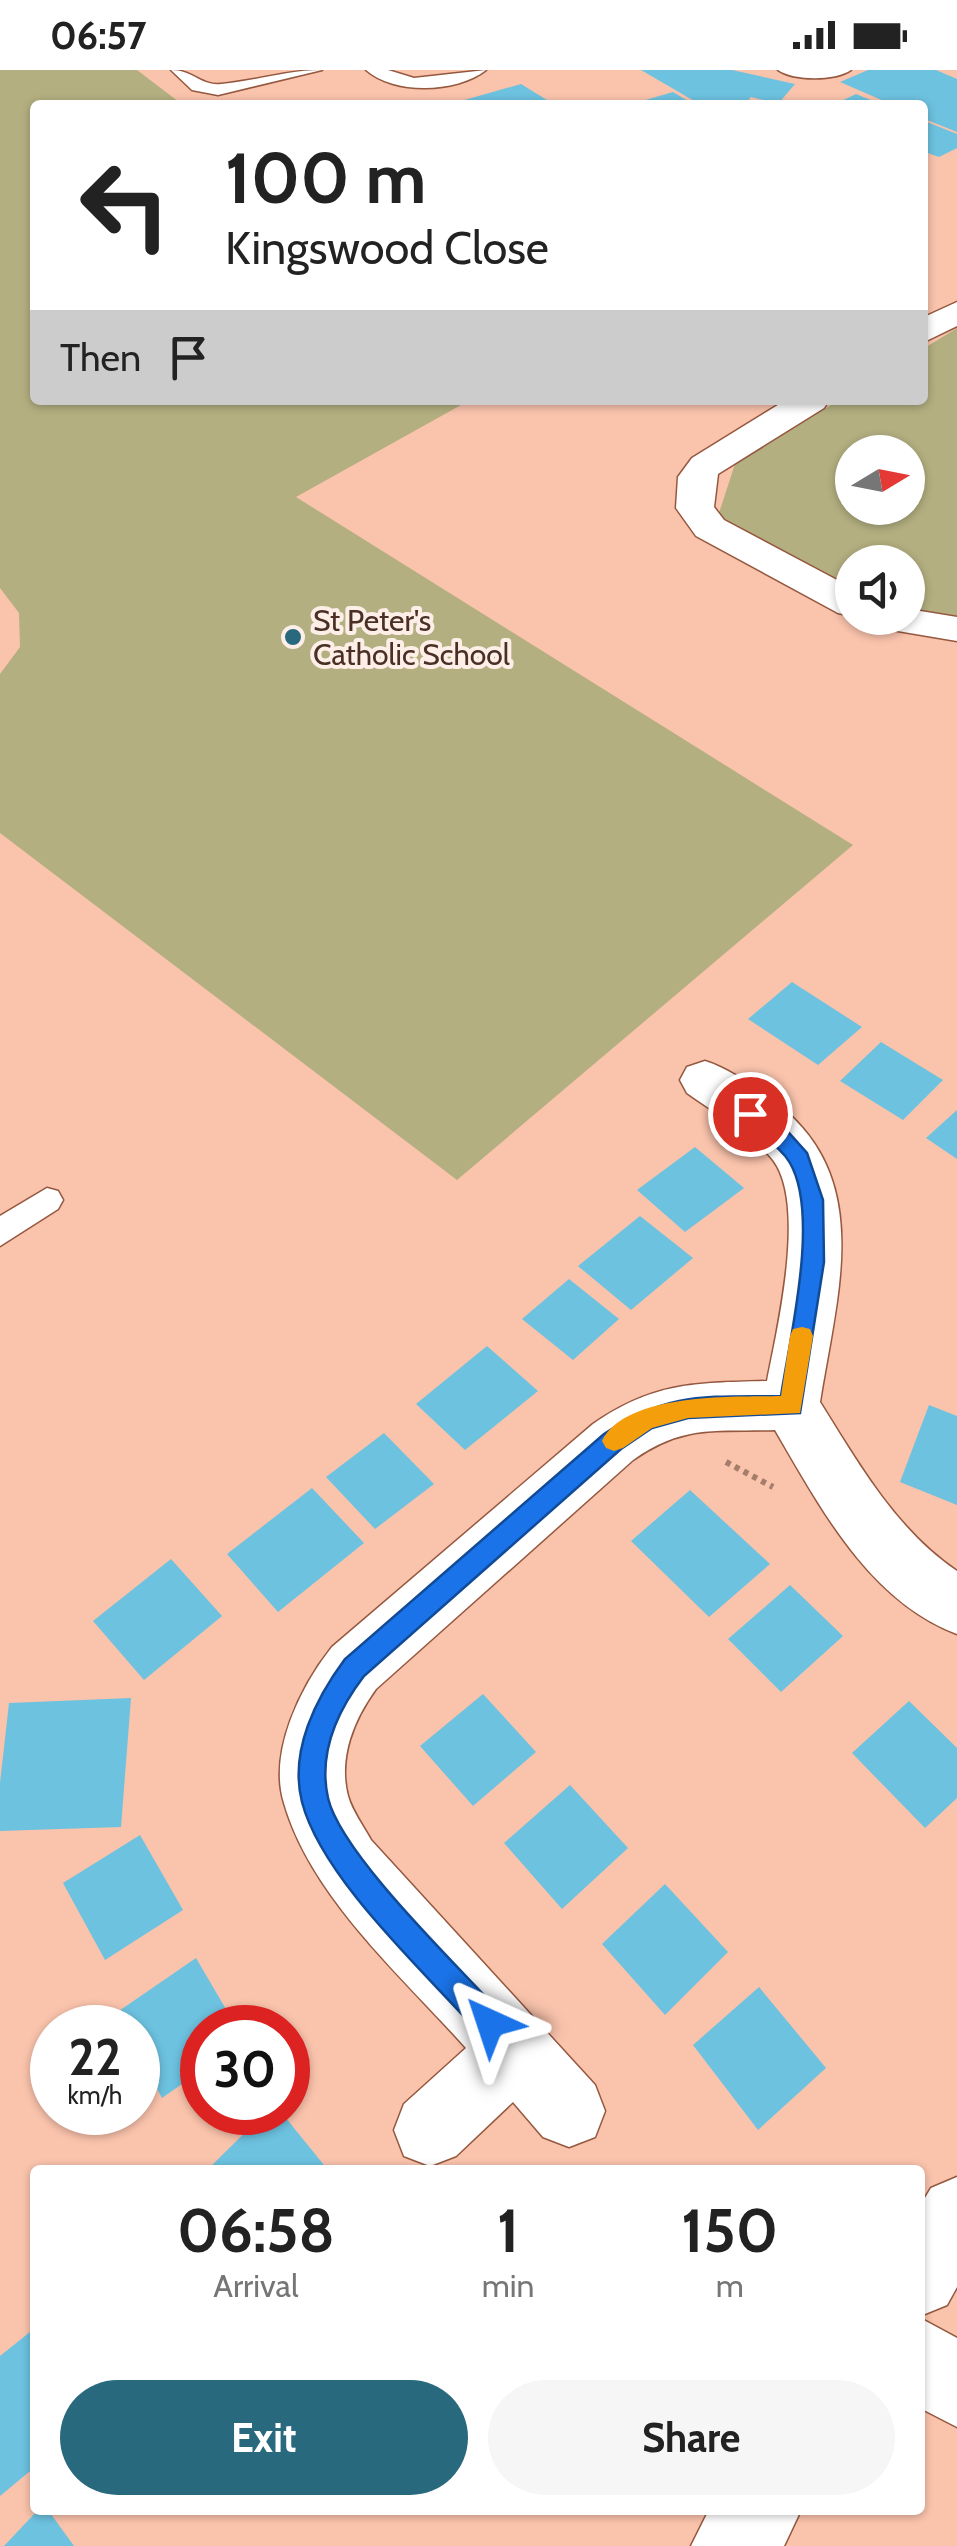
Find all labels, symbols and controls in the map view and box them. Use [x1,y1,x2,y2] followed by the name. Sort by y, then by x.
[50,12,146,59] text: 06:57
[225,135,426,221] text: 100 m
[60,140,190,270] icon: left
[225,221,549,275] text: Kingswood Close
[161,330,216,385] icon: arrive
[60,334,141,381] text: Then
[835,435,925,525] north arrow
[835,435,925,635] map controls
[835,545,925,635] button: sound
[313,602,510,673] place label: St Peter's Catholic School
[282,626,304,648] marker: St Peter's Catholic School
[708,1072,793,1157] pin
[723,1087,778,1142] icon: arrive
[438,1971,542,2075] position arrow
[180,2005,310,2135] speed limit sign: 30
[69,2027,121,2088] text: 22
[68,2080,122,2110] text: km/h
[177,2194,335,2267] text: 06:58
[497,2194,519,2267] text: 1
[681,2194,778,2267] text: 150
[213,2266,298,2305] text: Arrival
[482,2266,534,2305] text: min
[716,2266,744,2305] text: m
[60,2380,468,2495] button: Exit
[488,2380,895,2495] button: Share

